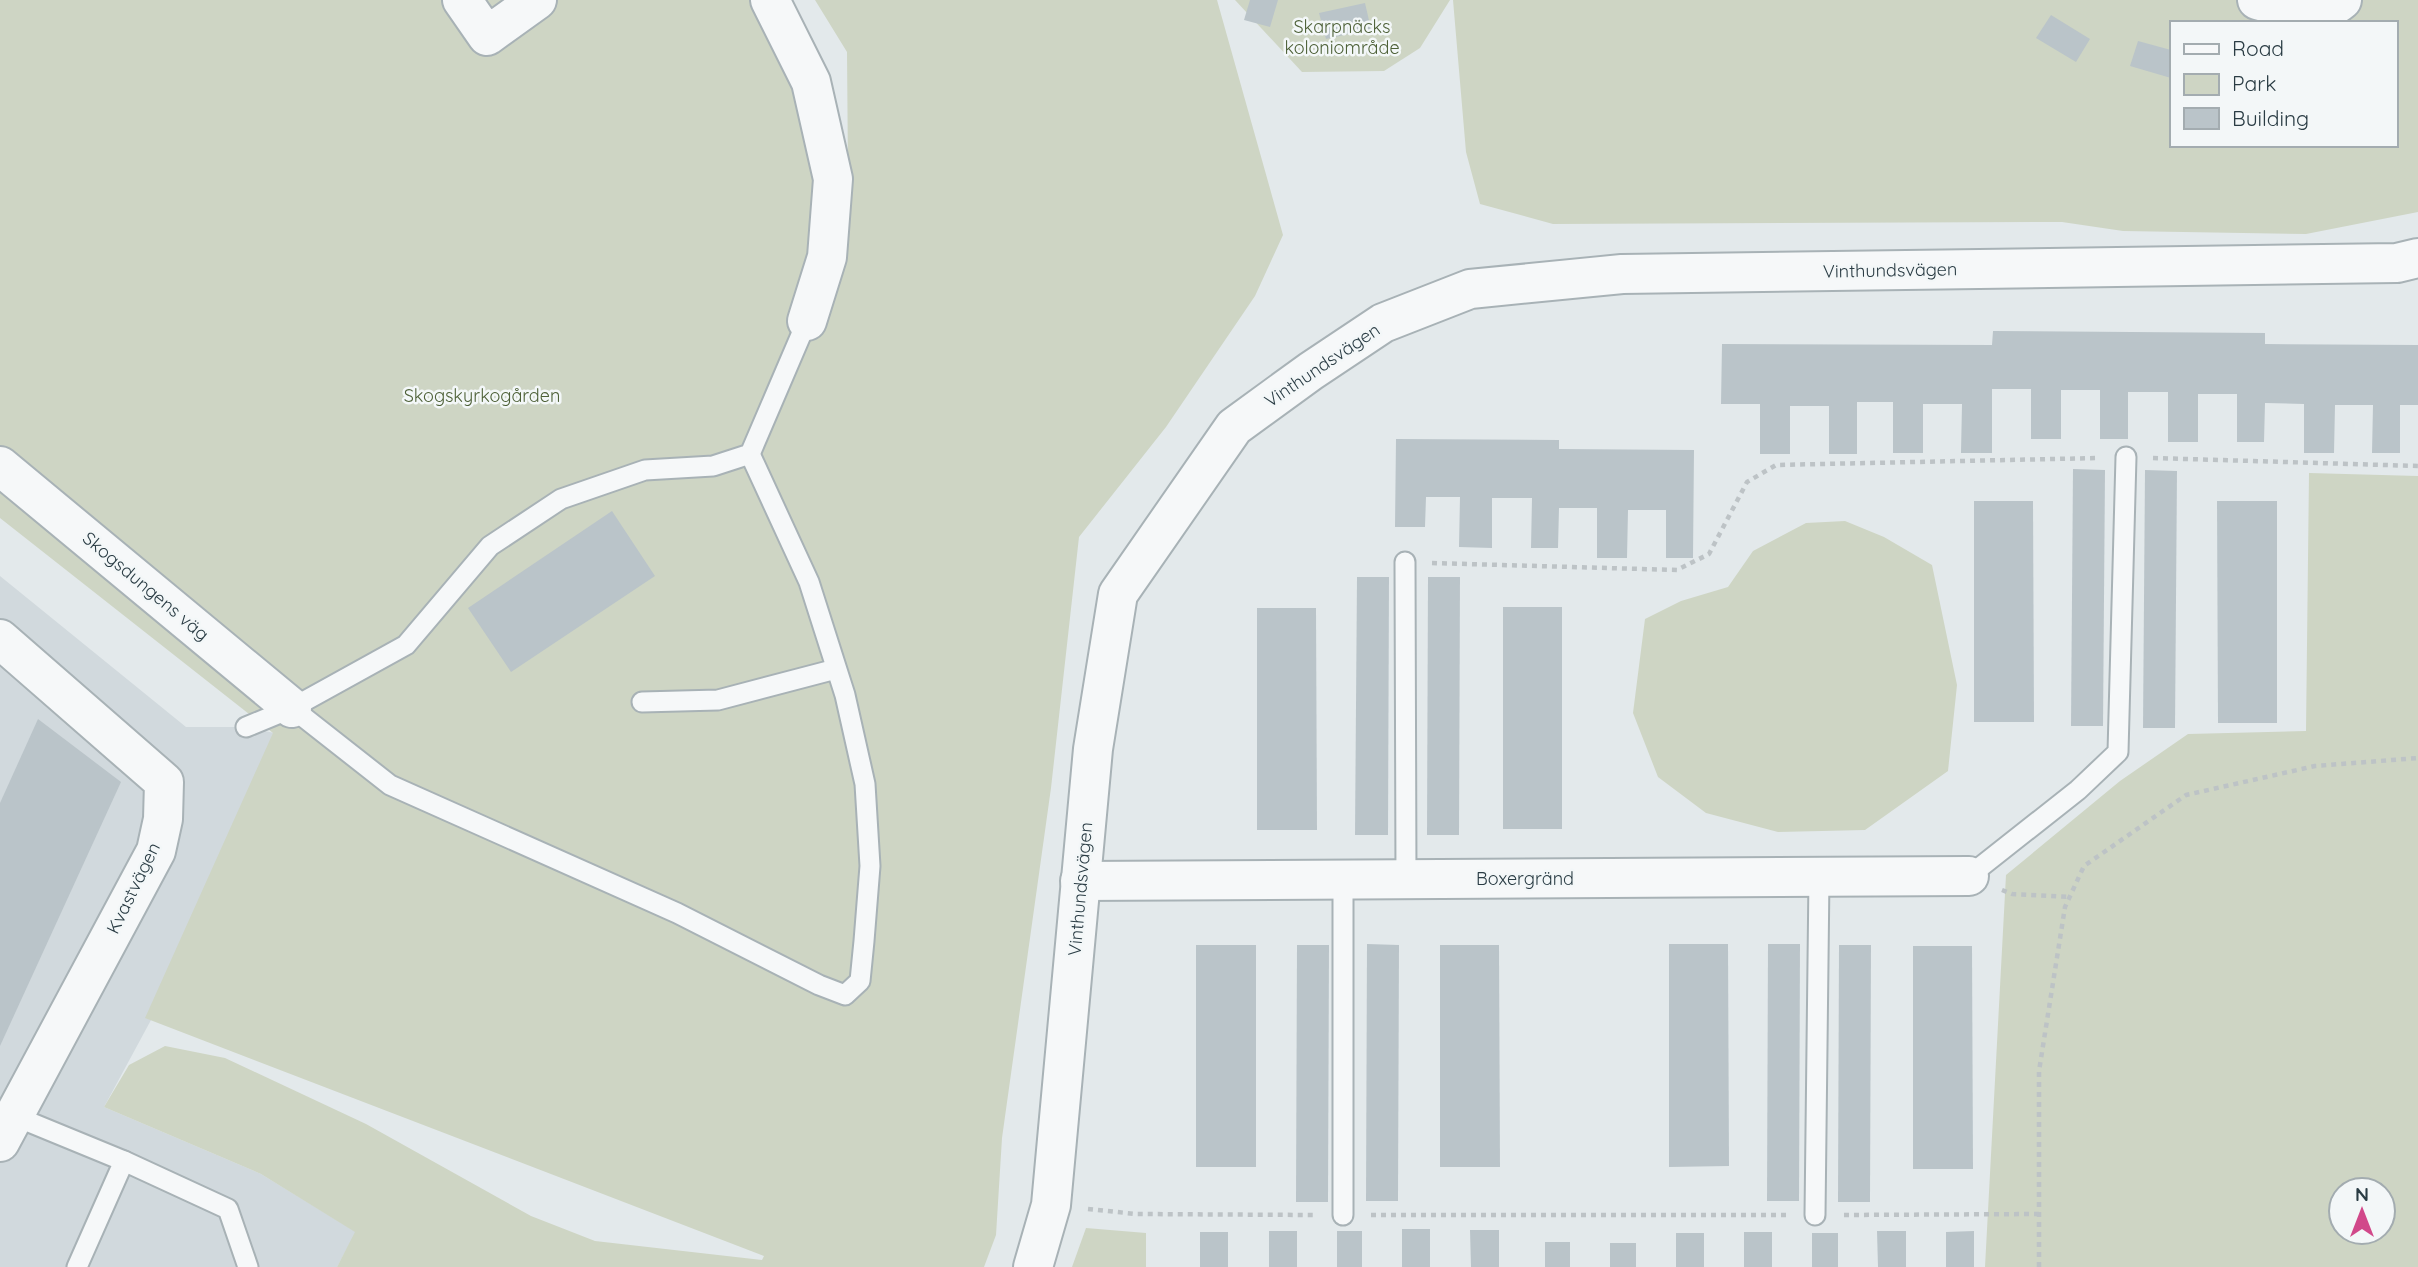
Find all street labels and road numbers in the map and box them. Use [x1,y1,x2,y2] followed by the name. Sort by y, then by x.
[1823,257,1957,283] street label: Vinthundsvägen
[1260,318,1384,412] street label: Vinthundsvägen
[78,526,214,646] street label: Skogsdungens väg
[1063,821,1097,957] street label: Vinthundsvägen
[101,839,165,937] street label: Kvastvägen
[1476,867,1574,890] street label: Boxergränd

